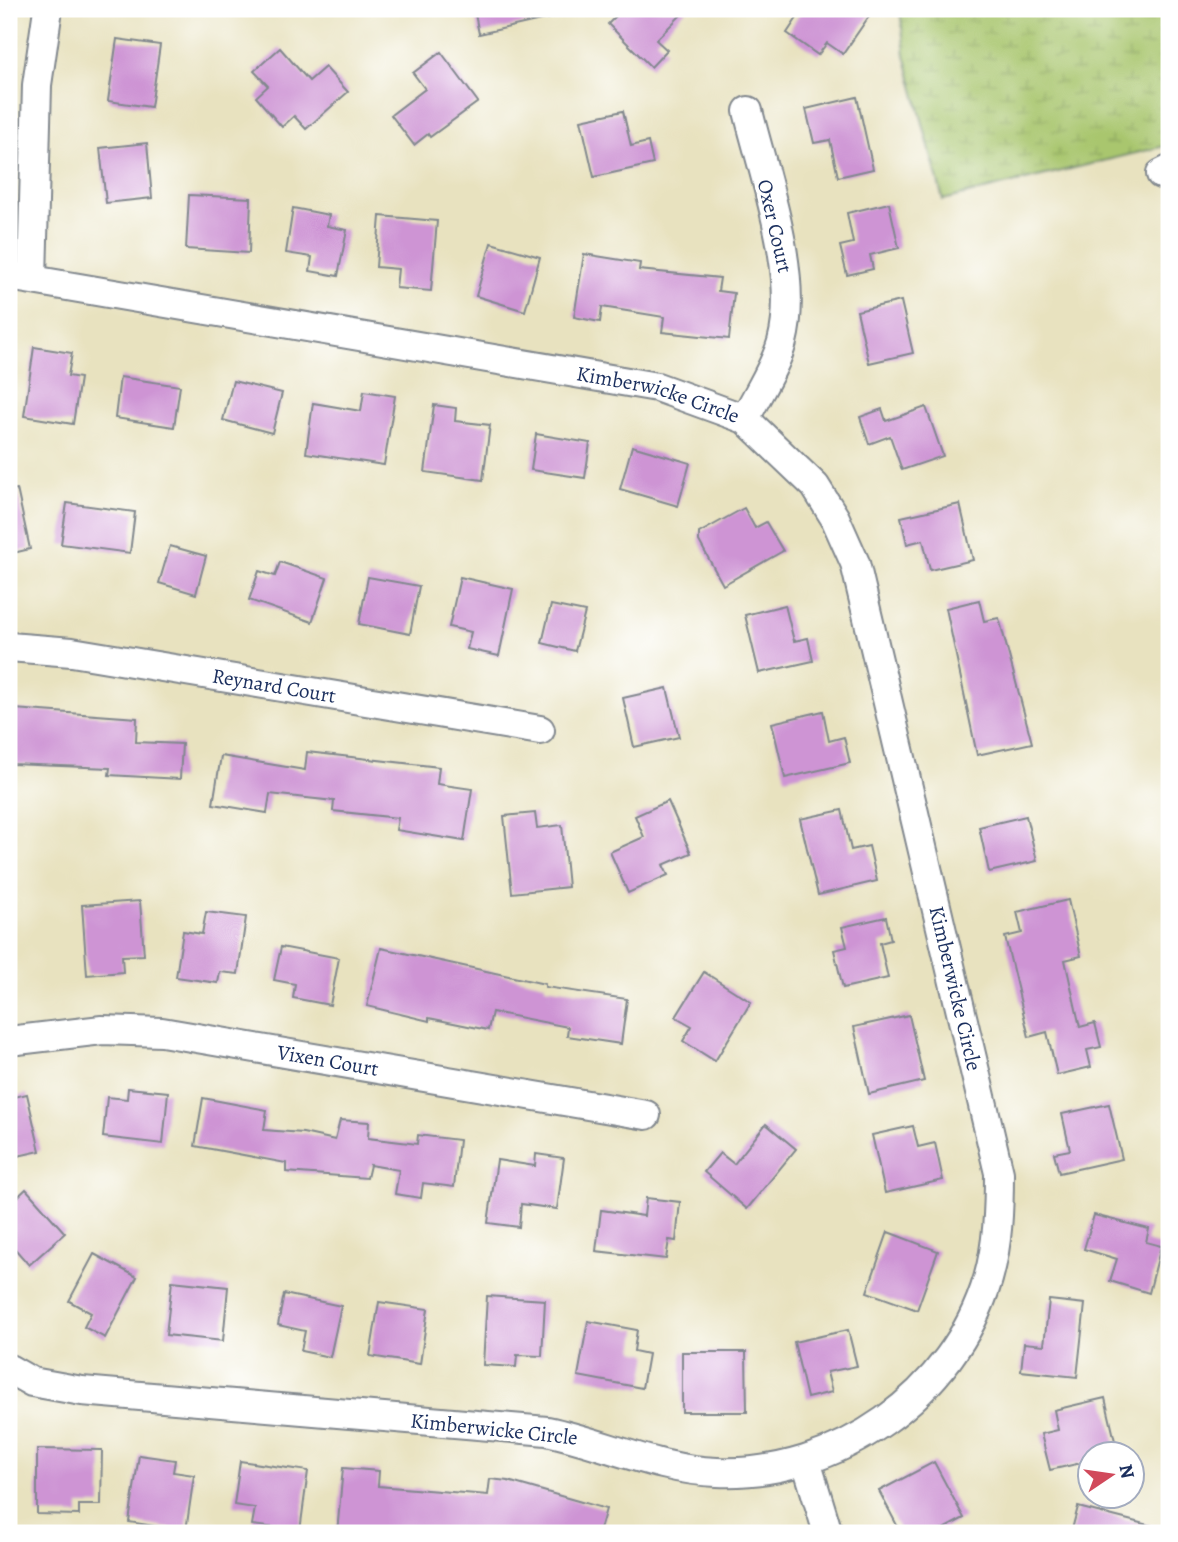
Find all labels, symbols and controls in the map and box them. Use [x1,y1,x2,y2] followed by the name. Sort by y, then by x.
[751,176,799,276] street label: Oxer Court
[574,359,743,430] street label: Kimberwicke Circle
[210,662,338,710] street label: Reynard Court
[922,903,988,1073] street label: Kimberwicke Circle
[274,1038,381,1083] street label: Vixen Court
[409,1406,579,1452] street label: Kimberwicke Circle
[1076,1440,1146,1510] north arrow
[1112,1462,1141,1481] text: N

